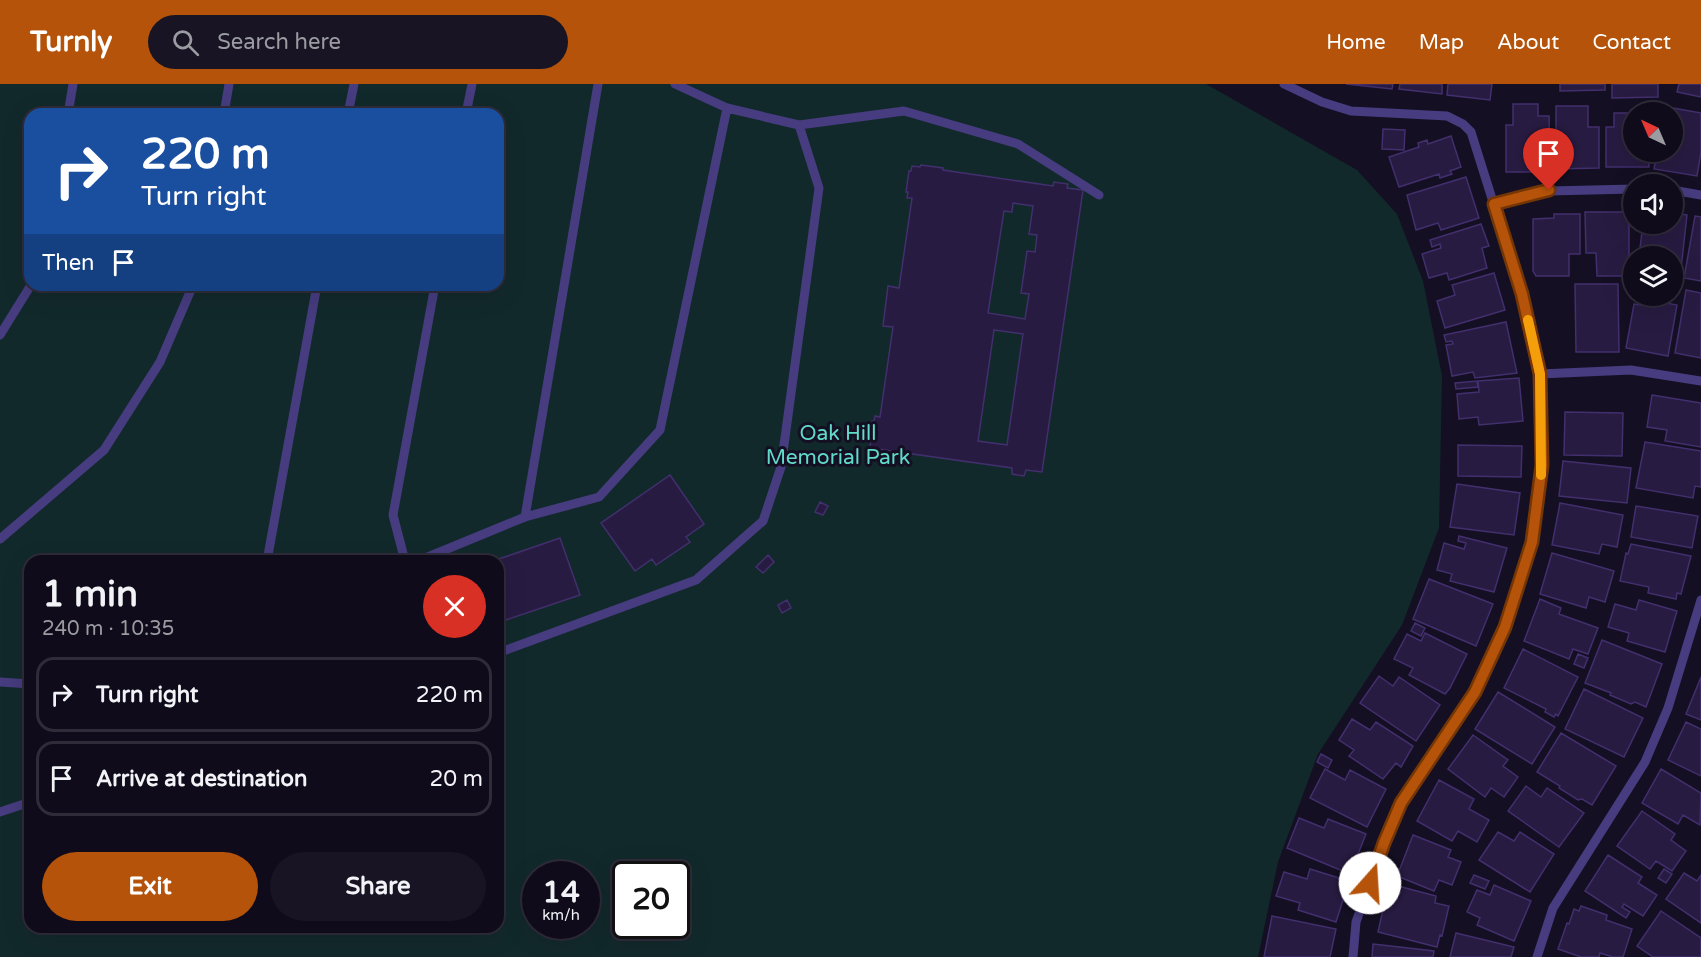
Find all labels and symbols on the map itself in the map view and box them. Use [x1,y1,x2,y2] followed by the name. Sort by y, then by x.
[1623,102,1683,162] north arrow
[1523,128,1574,190] pin
[766,421,910,470] park label: Oak Hill Memorial Park
[1338,851,1402,915] position arrow
[612,861,690,939] speed limit sign: 20

